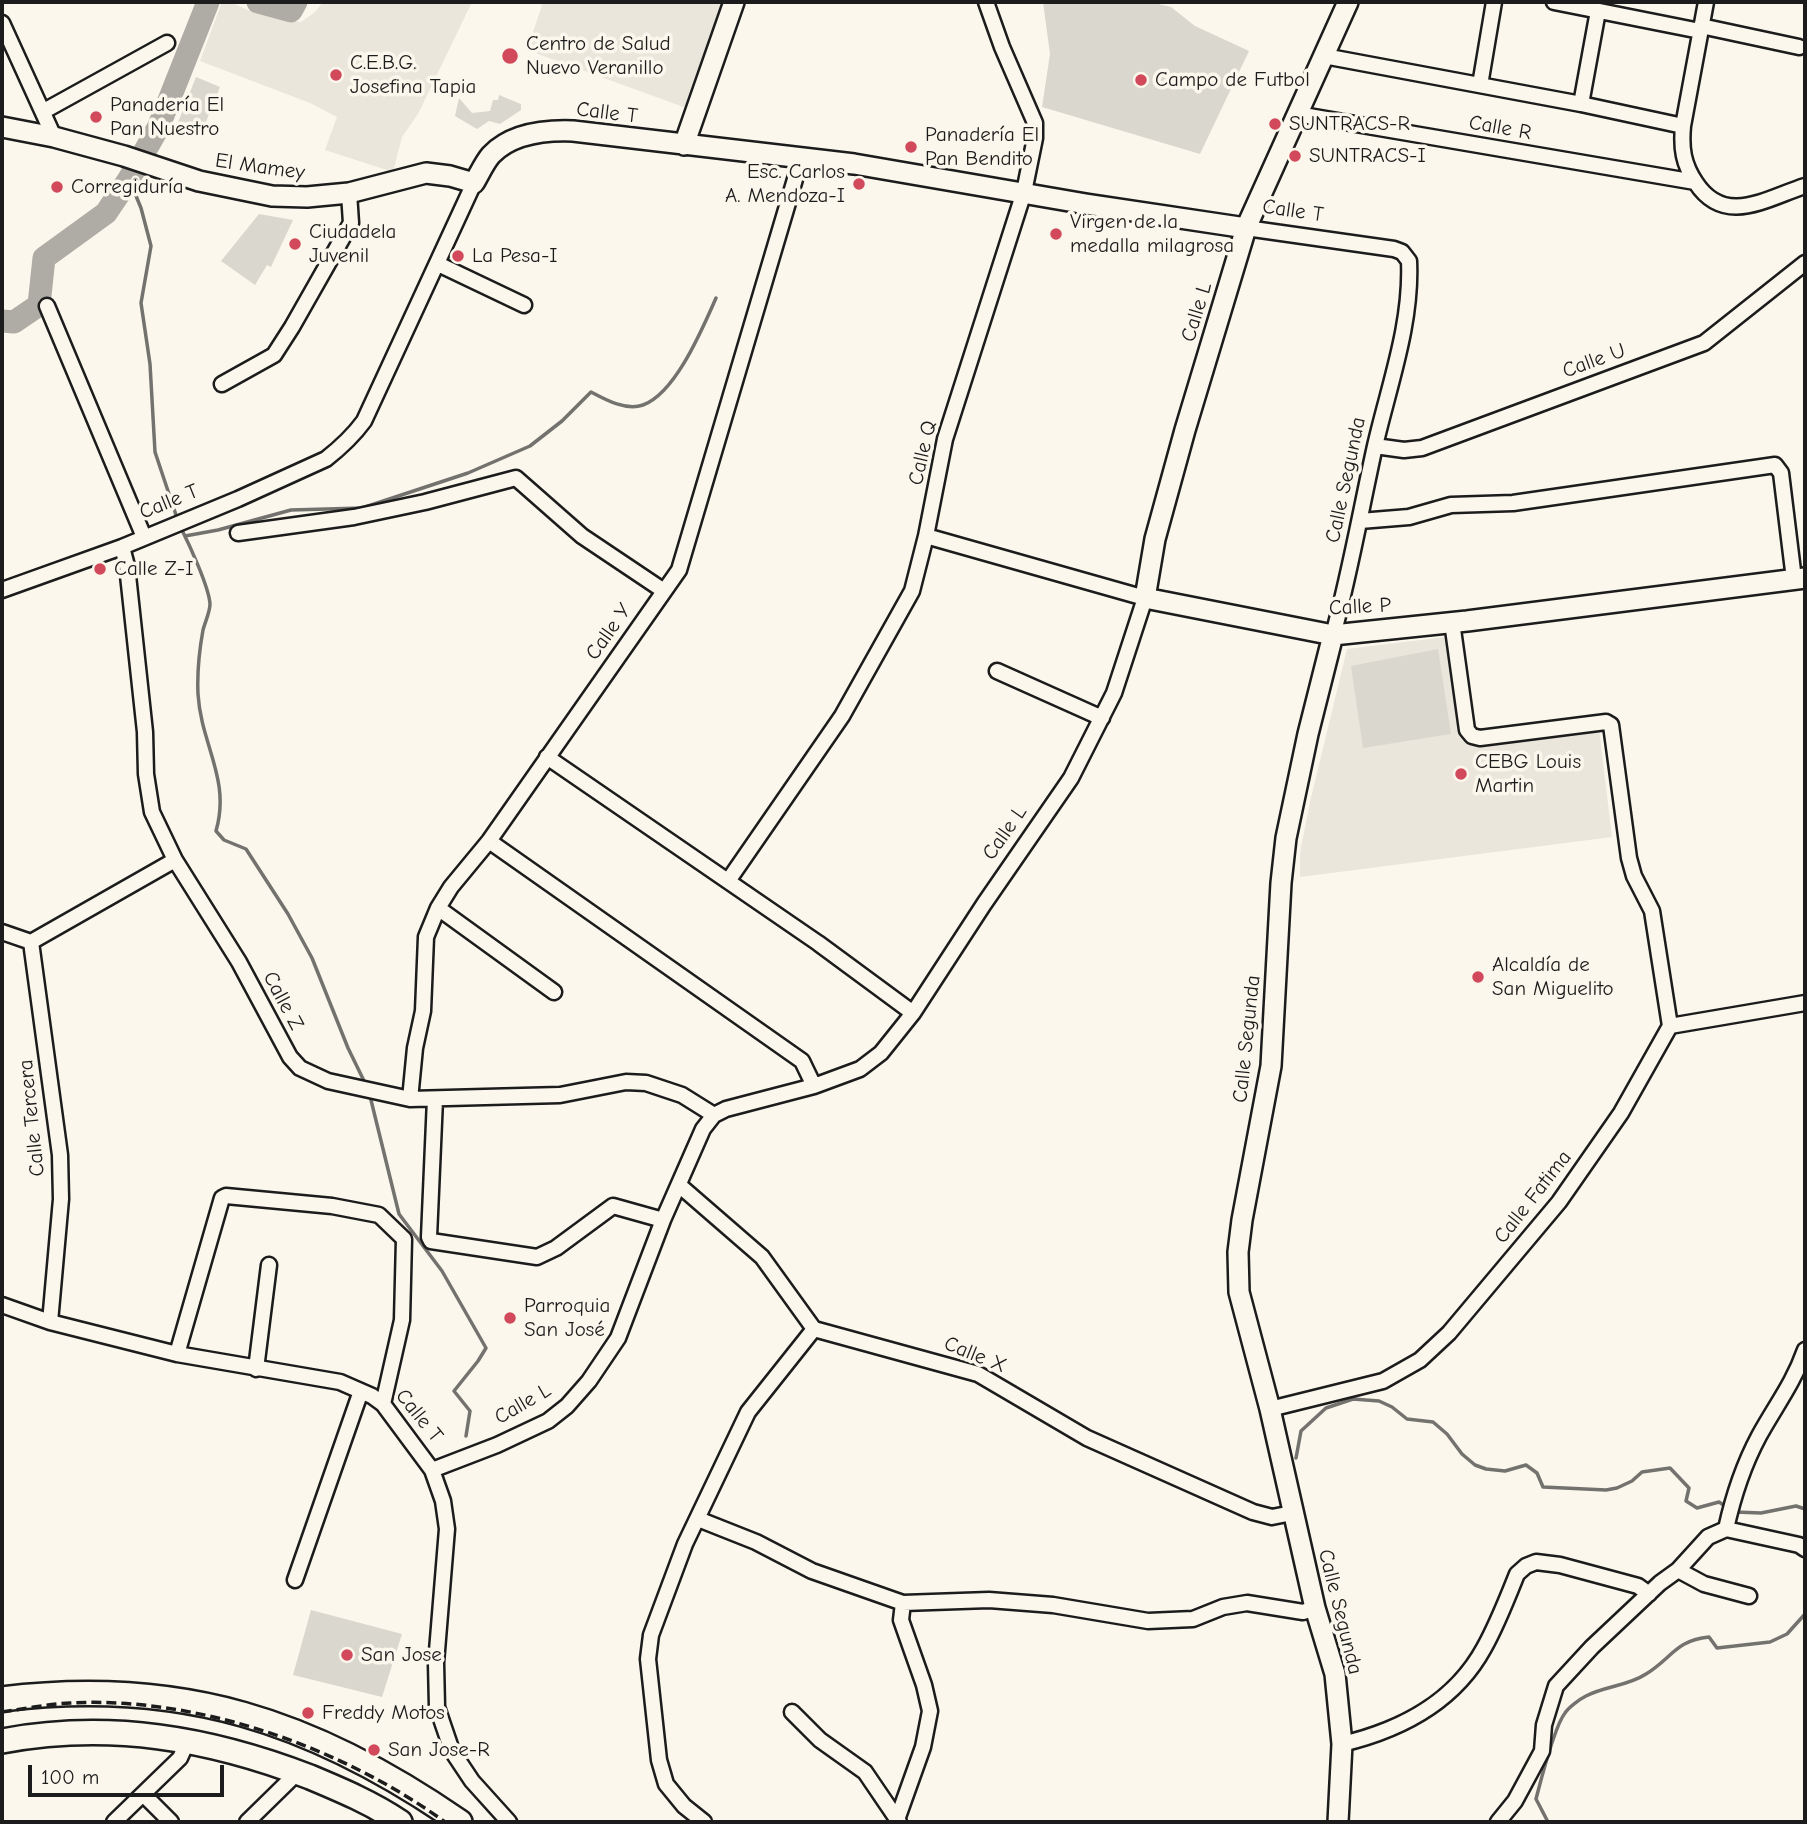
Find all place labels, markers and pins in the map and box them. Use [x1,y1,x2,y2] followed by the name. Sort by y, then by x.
[526,31,671,81] place label: Centro de Salud Nuevo Veranillo
[500,46,520,66] marker: Centro de Salud Nuevo Veranillo
[350,50,476,100] place label: C.E.B.G. Josefina Tapia
[328,67,344,83] marker: C.E.B.G. Josefina Tapia
[1155,67,1310,93] place label: Campo de Futbol
[1133,72,1149,88] marker: Campo de Futbol
[110,92,224,142] place label: Panadería El Pan Nuestro
[88,109,104,125] marker: Panadería El Pan Nuestro
[1289,111,1410,137] place label: SUNTRACS-R
[1267,116,1283,132] marker: SUNTRACS-R
[925,122,1039,172] place label: Panadería El Pan Bendito
[903,139,919,155] marker: Panadería El Pan Bendito
[1309,143,1426,169] place label: SUNTRACS-I
[1287,148,1303,164] marker: SUNTRACS-I
[725,159,845,209] place label: Esc. Carlos A. Mendoza-I
[71,174,184,200] place label: Corregiduría
[851,176,867,192] marker: Esc. Carlos A. Mendoza-I
[49,179,65,195] marker: Corregiduría
[1070,209,1234,259] place label: Virgen de la medalla milagrosa
[309,219,396,269] place label: Ciudadela Juvenil
[1048,226,1064,242] marker: Virgen de la medalla milagrosa
[287,236,303,252] marker: Ciudadela Juvenil
[472,243,558,269] place label: La Pesa-I
[450,248,466,264] marker: La Pesa-I
[114,556,193,582] place label: Calle Z-I
[92,561,108,577] marker: Calle Z-I
[1475,749,1581,799] place label: CEBG Louis Martin
[1453,766,1469,782] marker: CEBG Louis Martin
[1492,952,1614,1002] place label: Alcaldía de San Miguelito
[1470,969,1486,985] marker: Alcaldía de San Miguelito
[524,1293,610,1343] place label: Parroquia San José
[502,1310,518,1326] marker: Parroquia San José
[361,1642,442,1668] place label: San Jose
[339,1647,355,1663] marker: San Jose
[322,1700,445,1726] place label: Freddy Motos
[300,1705,316,1721] marker: Freddy Motos
[388,1737,490,1763] place label: San Jose-R
[366,1742,382,1758] marker: San Jose-R

